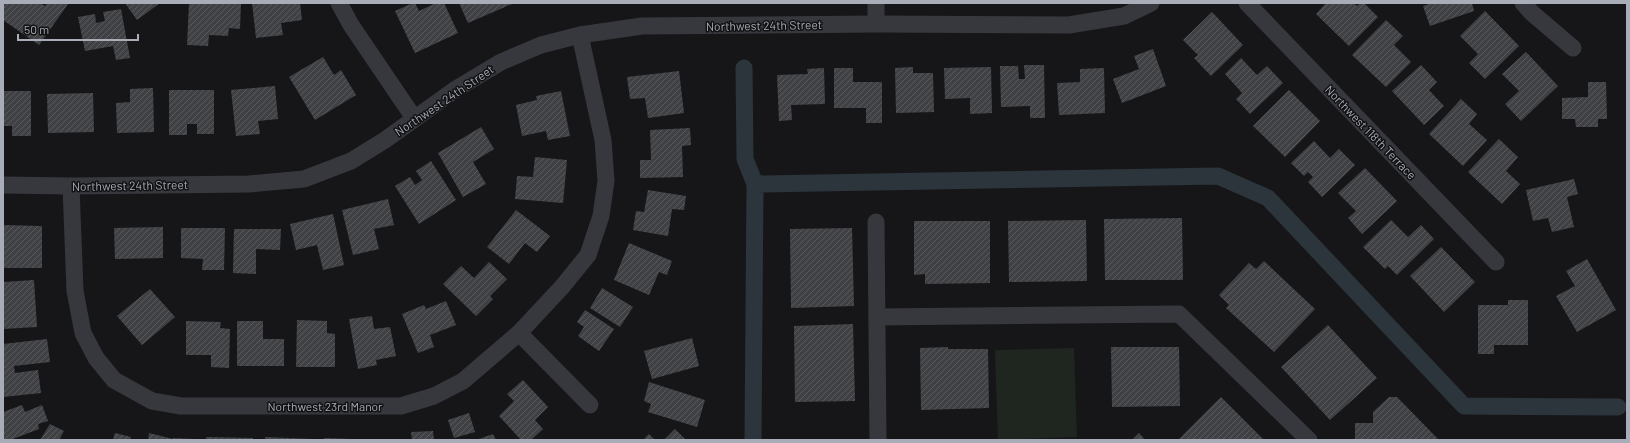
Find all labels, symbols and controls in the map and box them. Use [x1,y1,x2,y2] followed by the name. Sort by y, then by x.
[18,16,138,42] scale bar
[706,17,822,33] street label: Northwest 24th Street
[24,22,49,36] text: 50 m
[392,62,496,138] street label: Northwest 24th Street
[1323,82,1419,182] street label: Northwest 118th Terrace
[72,177,188,193] street label: Northwest 24th Street
[268,399,383,413] street label: Northwest 23rd Manor

